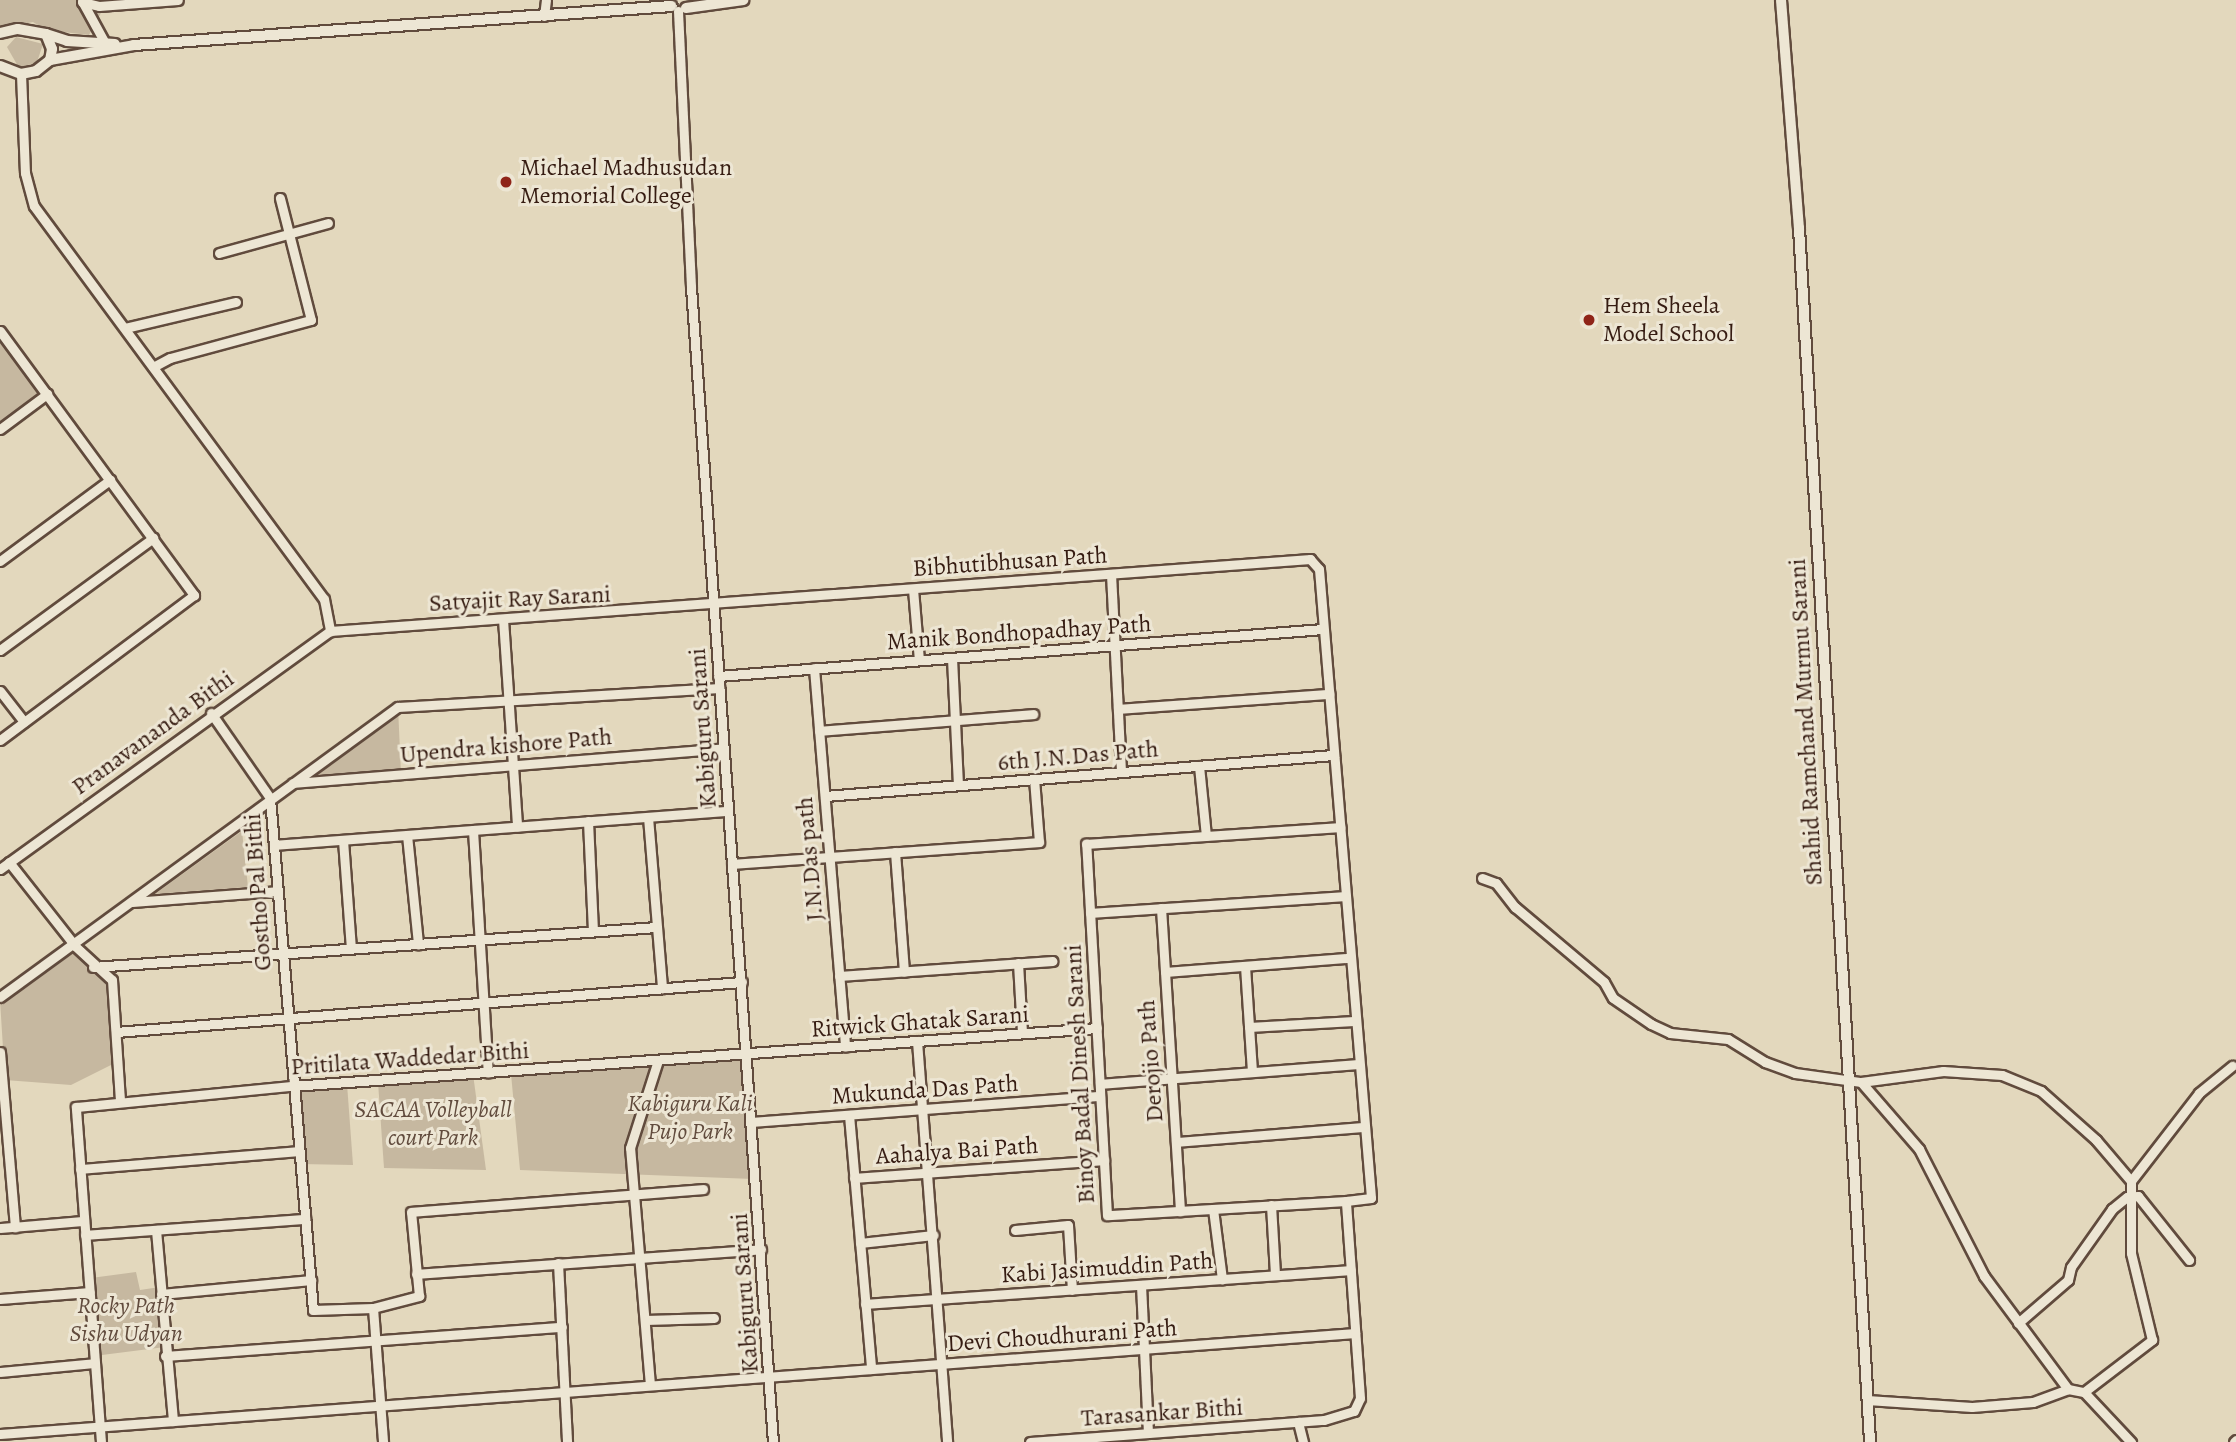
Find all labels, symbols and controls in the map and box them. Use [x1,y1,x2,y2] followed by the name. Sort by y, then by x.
[520,154,732,210] place label: Michael Madhusudan Memorial College
[498,174,514,190] marker: Michael Madhusudan Memorial College
[1603,292,1734,348] place label: Hem Sheela Model School
[1581,312,1597,328] marker: Hem Sheela Model School
[912,541,1108,583] street label: Bibhutibhusan Path
[1783,558,1829,886] street label: Shahid Ramchand Murmu Sarani
[428,580,612,618] street label: Satyajit Ray Sarani
[886,609,1152,657] street label: Manik Bondhopadhay Path
[683,647,723,809] street label: Kabiguru Sarani
[66,665,240,801] street label: Pranavananda Bithi
[399,722,613,770] street label: Upendra kishore Path
[996,735,1160,777] street label: 6th J.N.Das Path
[790,796,830,922] street label: J.N.Das path
[238,812,278,972] street label: Gostho Pal Bithi
[1059,944,1101,1204] street label: Binoy Badal Dinesh Sarani
[1132,999,1170,1123] street label: Derojio Path
[810,1000,1030,1044] street label: Ritwick Ghatak Sarani
[290,1036,530,1082] street label: Pritilata Waddedar Bithi
[831,1069,1019,1111] street label: Mukunda Das Path
[627,1090,753,1146] park label: Kabiguru Kali Pujo Park
[354,1096,512,1152] park label: SACAA Volleyball court Park
[875,1131,1039,1171] street label: Aahalya Bai Path
[725,1212,765,1374] street label: Kabiguru Sarani
[1000,1246,1214,1290] street label: Kabi Jasimuddin Path
[69,1292,183,1348] park label: Rocky Path Sishu Udyan
[946,1314,1178,1358] street label: Devi Choudhurani Path
[1080,1393,1244,1433] street label: Tarasankar Bithi

